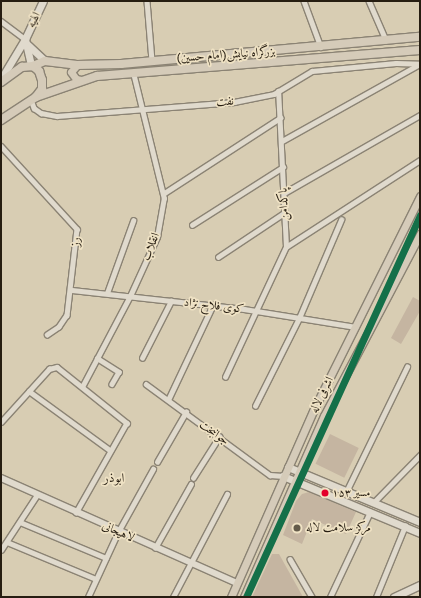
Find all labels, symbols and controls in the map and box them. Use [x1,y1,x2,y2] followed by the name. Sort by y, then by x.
[24,10,44,30] street label: الهیه
[176,44,276,66] street label: بزرگراه نیایش(امام حسین)
[216,94,234,110] street label: نفت
[276,187,292,221] street label: پاکدامن
[139,231,163,263] street label: انقلاب
[68,237,84,247] street label: رز
[183,295,245,317] street label: کوی فلاح نژاد
[307,374,337,416] street label: اشرفی لاله
[196,417,232,449] street label: جوانبخت
[104,470,124,486] district label: ابوذر
[332,486,370,500] place label: مسیر ۱۵۳
[320,488,330,498] marker: مسیر ۱۵۳
[100,519,136,545] street label: لاهیجانی
[306,521,371,535] place label: مرکز سلامت لاله
[291,522,303,534] marker: مرکز سلامت لاله

